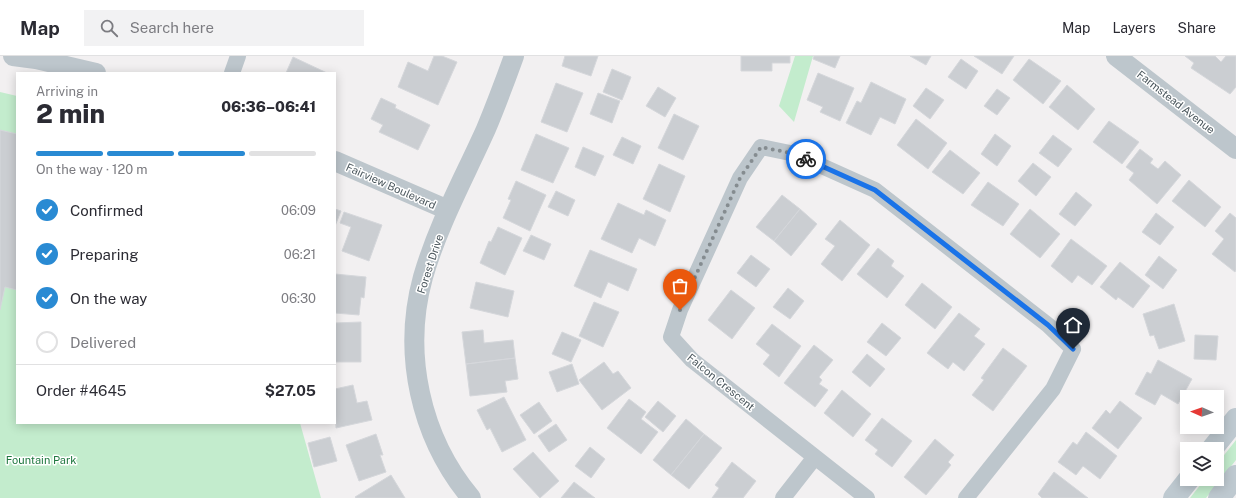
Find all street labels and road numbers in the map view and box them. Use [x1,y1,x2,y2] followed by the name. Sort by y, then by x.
[1135,68,1217,136] street label: Farmstead Avenue
[344,161,438,211] street label: Fairview Boulevard
[415,233,445,295] street label: Forest Drive
[685,351,757,413] street label: Falcon Crescent

